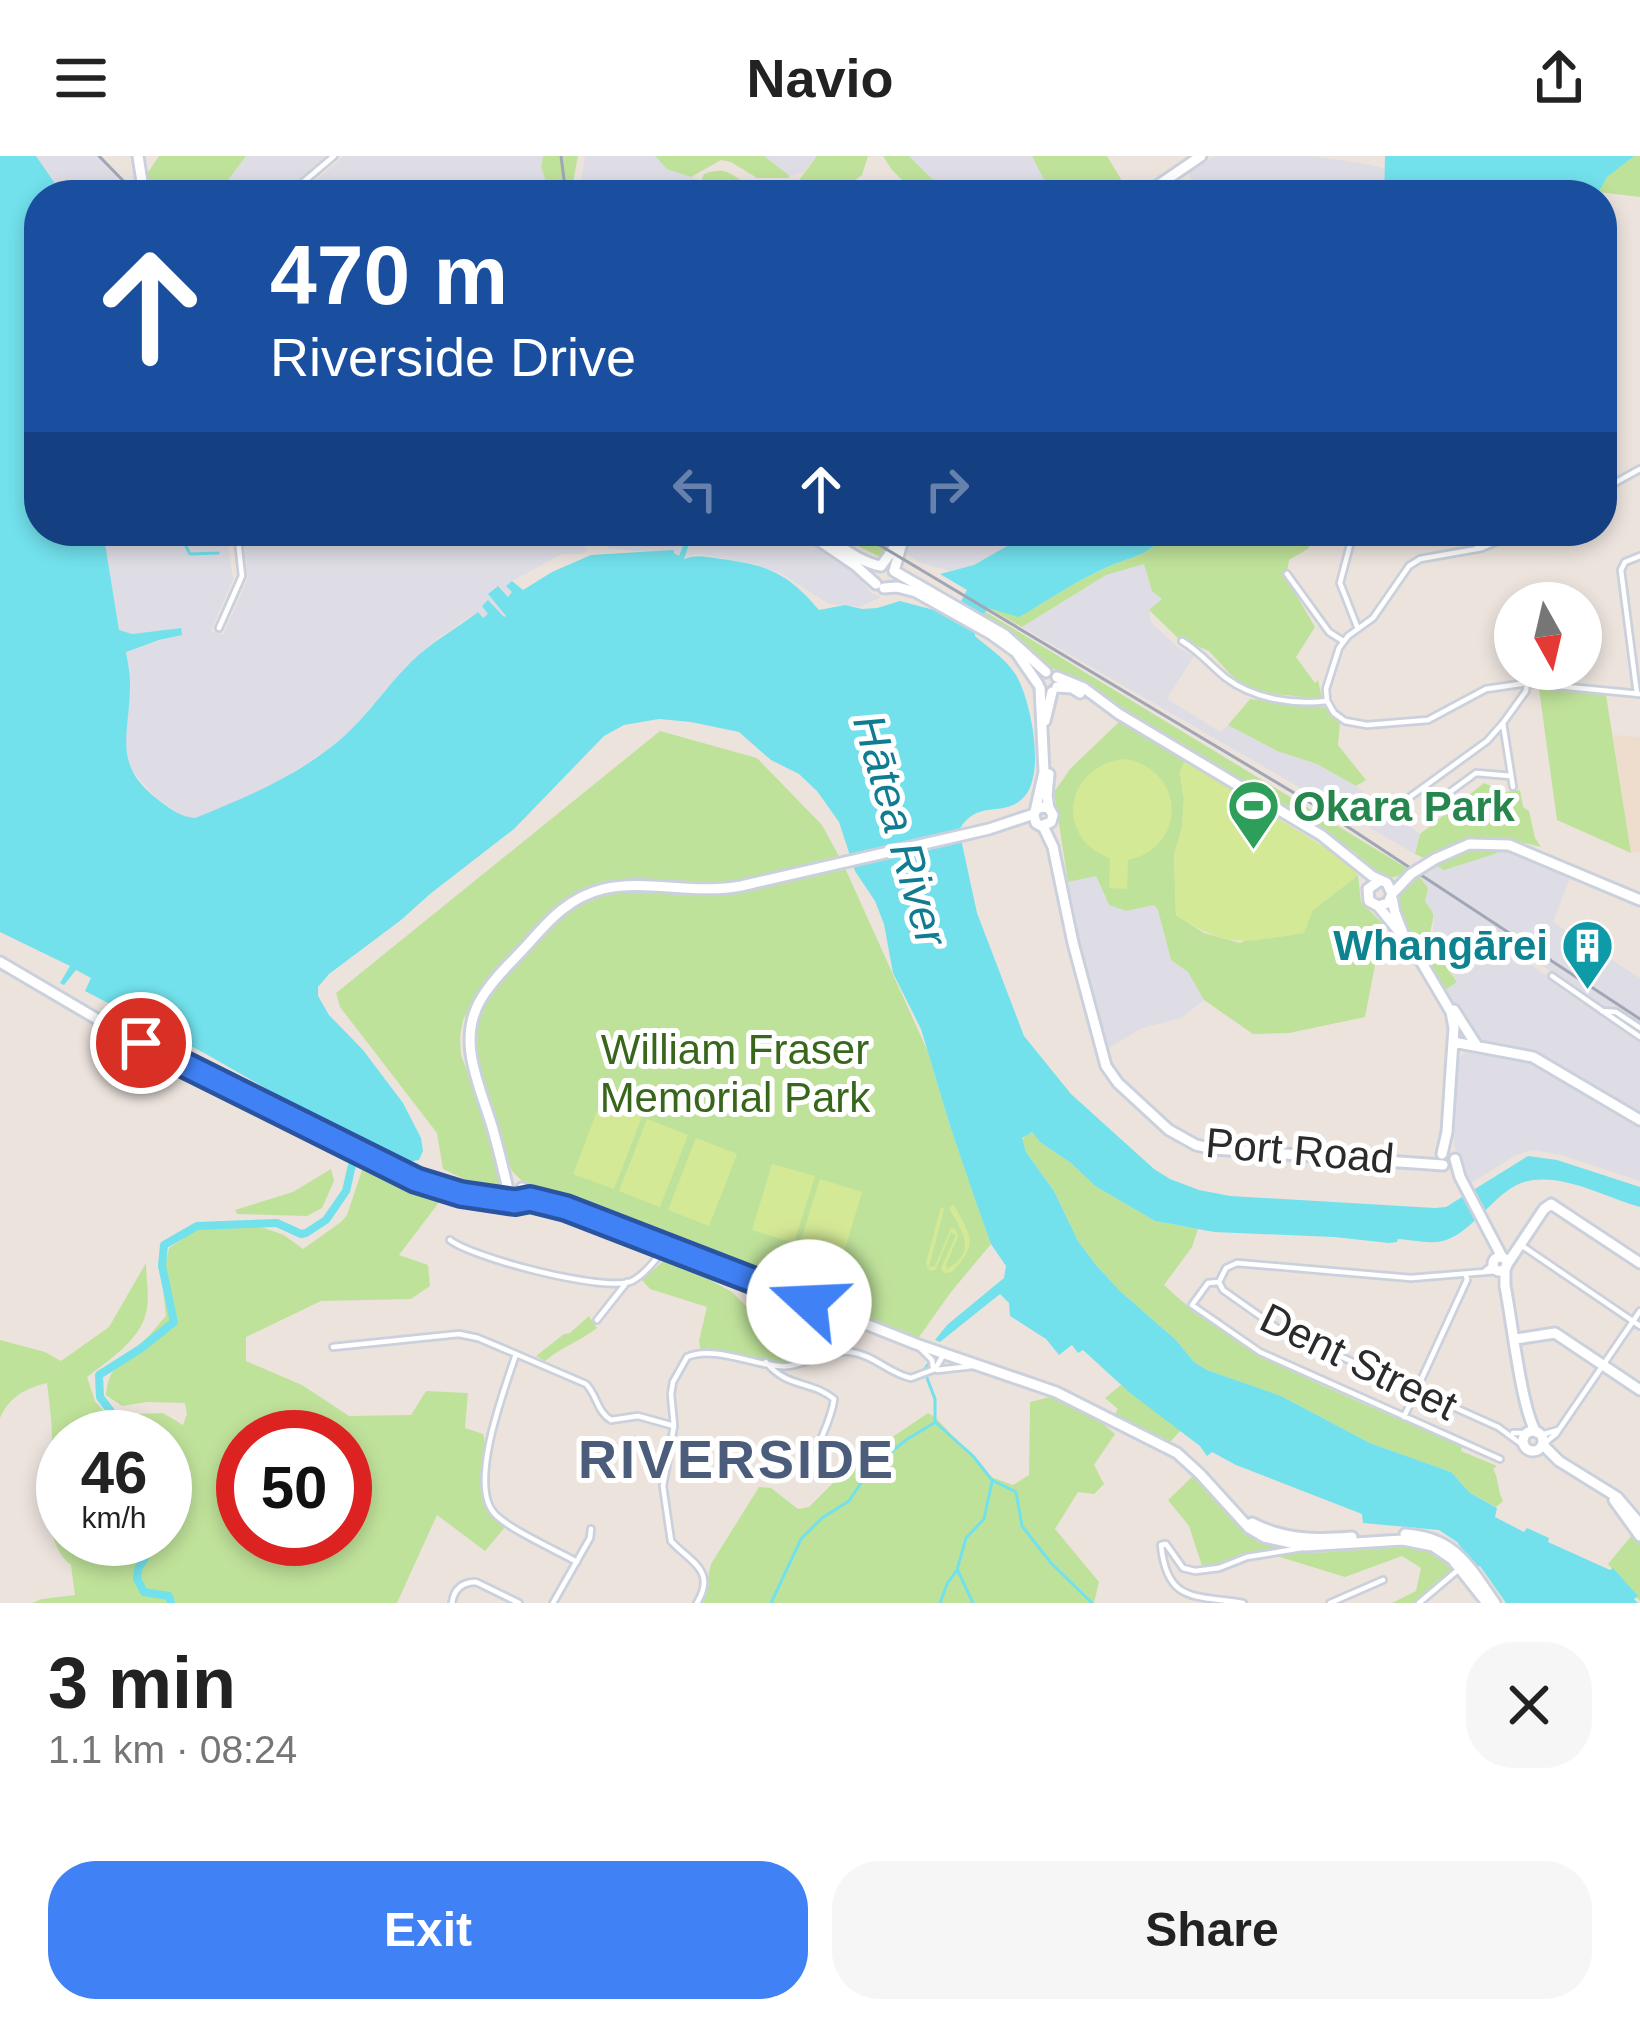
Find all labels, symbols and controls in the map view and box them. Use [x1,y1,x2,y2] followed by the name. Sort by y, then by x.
[48,45,114,111] icon: menu
[1526,45,1592,111] icon: share
[746,48,894,108] text: Navio
[72,228,228,384] icon: ahead
[270,228,508,322] text: 470 m
[270,327,636,387] text: Riverside Drive
[662,456,728,522] icon: left
[788,456,854,522] icon: ahead
[914,456,980,522] icon: right
[1494,582,1602,690] north arrow
[1494,582,1602,690] map controls
[843,709,958,953] water label: Hātea River
[1226,778,1282,852] sports icon: Okara Park
[1293,783,1515,830] place label: Okara Park
[1559,917,1615,991] building icon: Whangārei
[1333,922,1548,969] place label: Whangārei
[90,992,192,1094] pin
[108,1010,174,1076] icon: arrive
[600,1026,871,1121] park label: William Fraser Memorial Park
[1204,1119,1396,1182] street label: Port Road
[746,1239,872,1365] position arrow
[1253,1294,1465,1429] street label: Dent Street
[216,1410,372,1566] speed limit sign: 50
[578,1429,896,1489] district label: RIVERSIDE
[81,1439,147,1506] text: 46
[81,1501,147,1534] text: km/h
[1466,1642,1592,1768] button: close
[48,1643,236,1723] text: 3 min
[48,1728,297,1771] text: 1.1 km · 08:24
[48,1861,808,1999] button: Exit
[832,1861,1592,1999] button: Share

